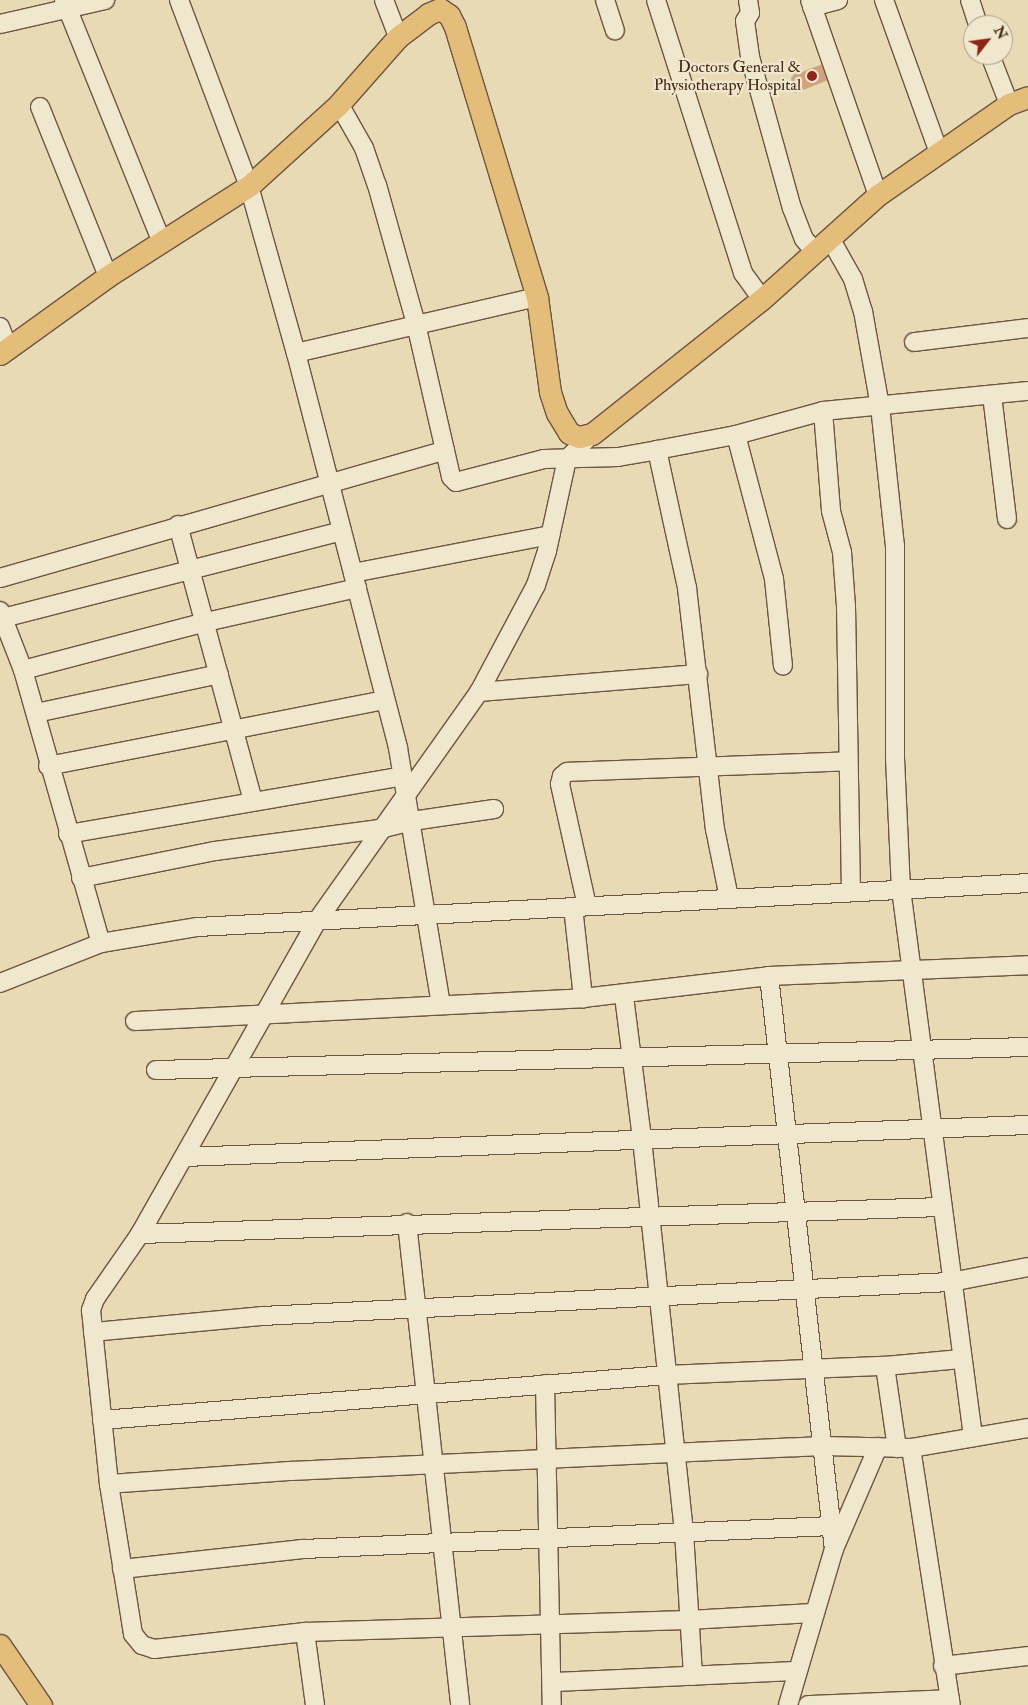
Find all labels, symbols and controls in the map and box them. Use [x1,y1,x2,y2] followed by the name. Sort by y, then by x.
[963,15,1013,65] north arrow
[990,23,1011,42] text: N
[654,57,801,95] place label: Doctors General & Physiotherapy Hospital
[805,69,819,83] marker: Doctors General & Physiotherapy Hospital

